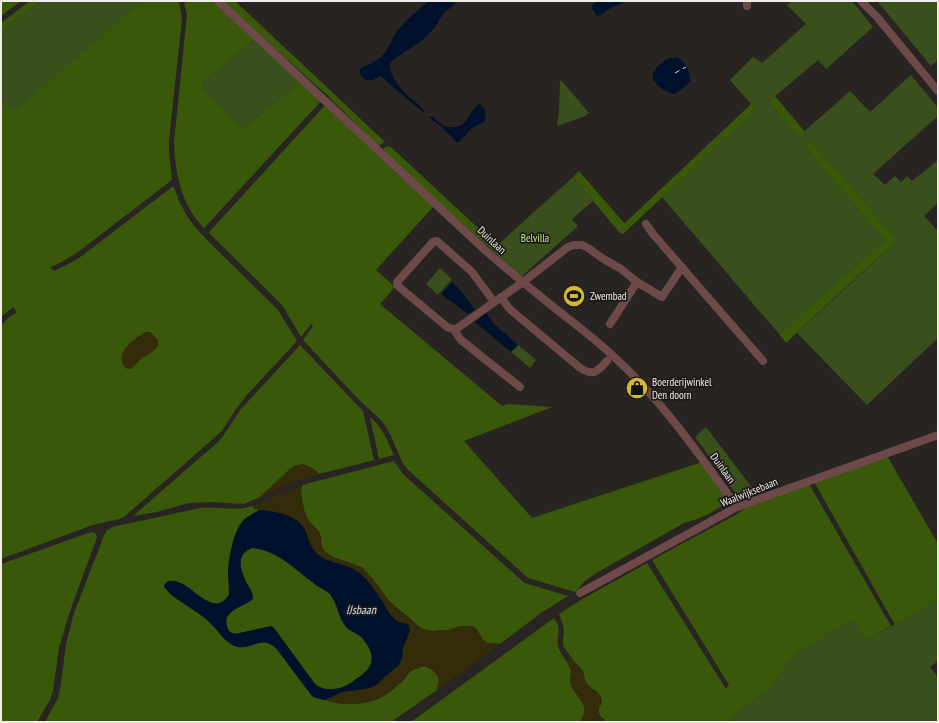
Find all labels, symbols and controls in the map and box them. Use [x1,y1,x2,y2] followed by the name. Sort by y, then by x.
[475,223,509,257] street label: Duinlaan
[521,231,549,245] park label: Belvilla
[561,283,587,309] sports icon: Zwembad
[590,289,627,303] place label: Zwembad
[624,375,650,401] shop icon: Boerderijwinkel Den doorn
[652,375,712,402] place label: Boerderijwinkel Den doorn
[707,450,739,486] street label: Duinlaan
[718,474,780,510] street label: Waalwijksebaan
[346,602,377,617] water label: IJsbaan

